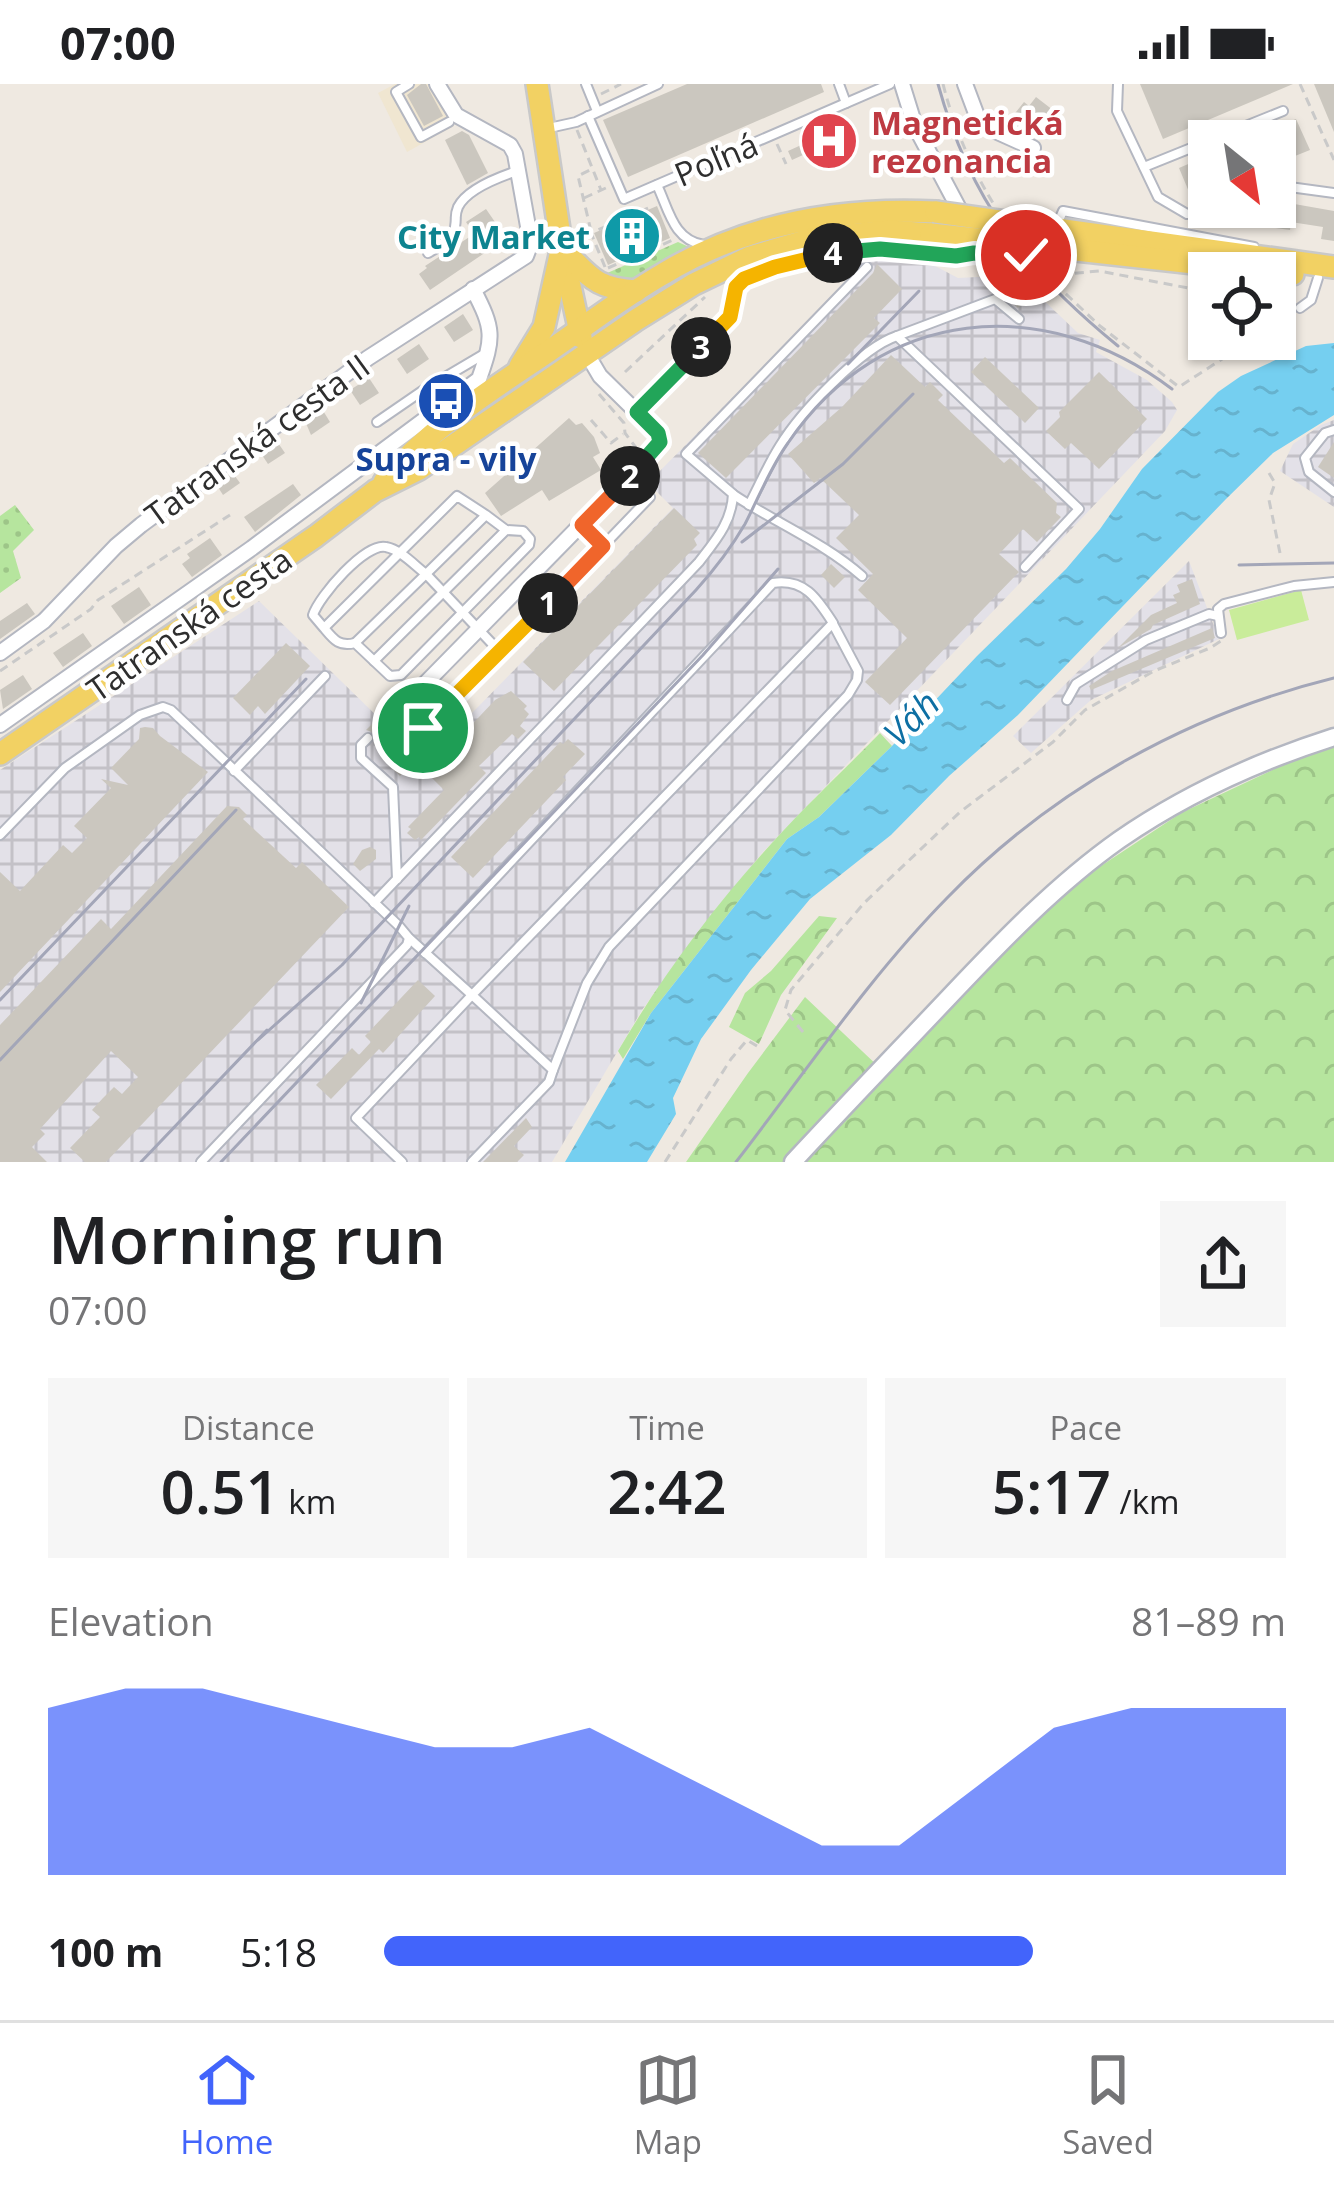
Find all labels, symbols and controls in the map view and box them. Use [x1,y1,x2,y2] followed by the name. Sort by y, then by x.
[60,12,176,73] text: 07:00
[871,100,1064,183] place label: Magnetická rezonancia
[798,110,860,172] hospital icon: Magnetická rezonancia
[1188,120,1296,228] north arrow
[1188,120,1296,360] map controls
[667,121,765,197] street label: Poľná
[975,204,1077,306] pin
[601,205,663,267] building icon: City Market
[397,214,590,259] place label: City Market
[993,222,1059,288] icon: check
[803,223,863,283] pin: 4
[824,230,842,275] text: 4
[1188,252,1296,360] button: locate
[671,317,731,377] pin: 3
[692,324,710,369] text: 3
[136,343,378,537] street label: Tatranská cesta II
[415,370,477,432] bus stop icon: Supra - vily
[355,436,537,481] place label: Supra - vily
[600,446,660,506] pin: 2
[621,453,639,498] text: 2
[78,537,300,711] street label: Tatranská cesta
[518,573,578,633] pin: 1
[539,580,557,625] text: 1
[372,677,474,779] pin
[872,679,950,757] water label: Váh
[390,695,456,761] icon: arrive
[48,1193,446,1283] text: Morning run
[1160,1201,1286,1327] button: share
[48,1283,147,1336] text: 07:00
[182,1405,315,1450] text: Distance
[629,1405,705,1450] text: Time
[1049,1405,1122,1450] text: Pace
[160,1450,280,1532] text: 0.51
[607,1450,727,1532] text: 2:42
[992,1450,1111,1532] text: 5:17
[280,1479,336,1524] text: km
[1111,1479,1180,1524] text: /km
[48,1594,214,1647] text: Elevation
[1131,1594,1286,1647] text: 81–89 m
[48,1925,163,1978] text: 100 m
[240,1925,317,1978] text: 5:18
[180,2047,273,2164] tab: Home
[634,2047,702,2164] tab: Map
[1062,2047,1154,2164] tab: Saved

